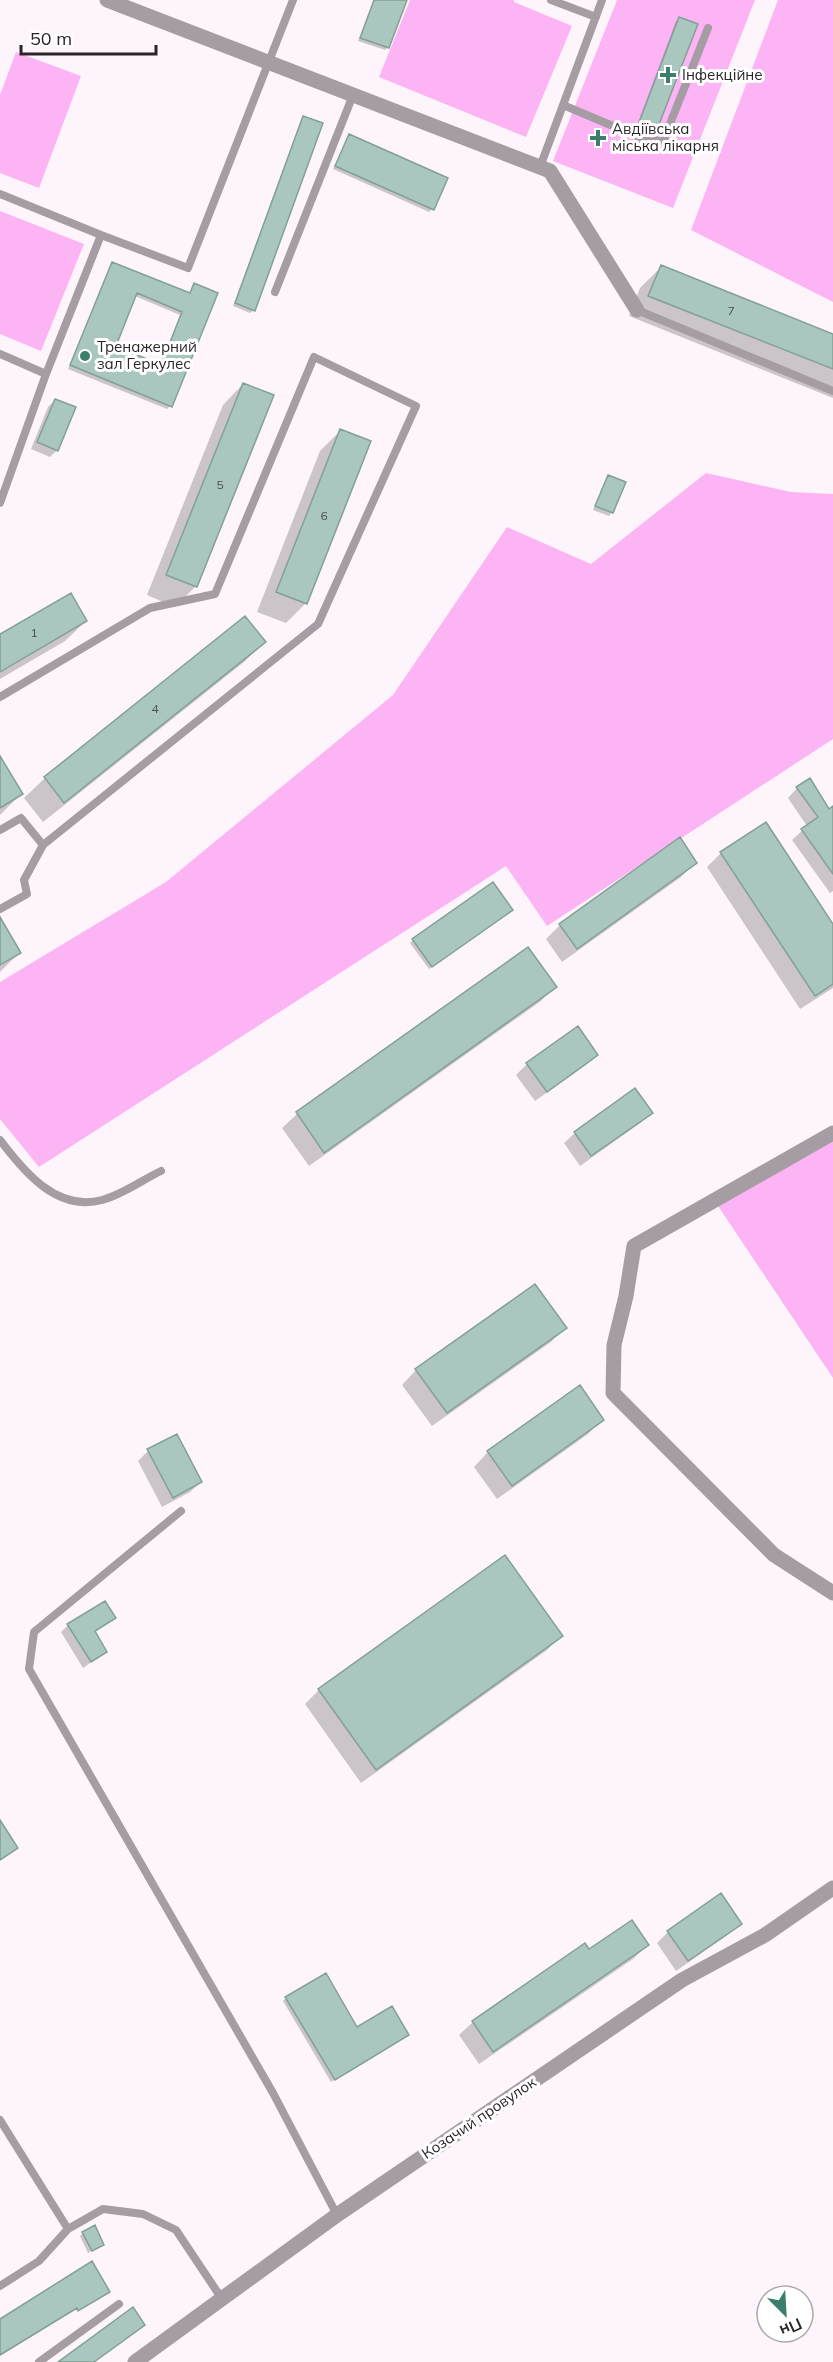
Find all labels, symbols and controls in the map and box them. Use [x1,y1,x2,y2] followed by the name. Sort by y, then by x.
[21,18,156,56] scale bar
[30,27,72,50] text: 50 m
[682,65,763,84] place label: Інфекційне
[659,66,677,84] marker: Інфекційне
[612,119,719,155] place label: Авдіївська міська лікарня
[589,129,607,147] marker: Авдіївська міська лікарня
[727,303,735,318] house number: 7
[97,337,197,373] place label: Тренажерний зал Геркулес
[78,349,92,363] marker: Тренажерний зал Геркулес
[216,477,224,492] house number: 5
[320,508,328,523] house number: 6
[30,625,38,640] house number: 1
[151,701,159,716] house number: 4
[418,2072,540,2163] street label: Козачий провулок
[755,2284,815,2344] north arrow
[777,2314,805,2341] text: Пн

